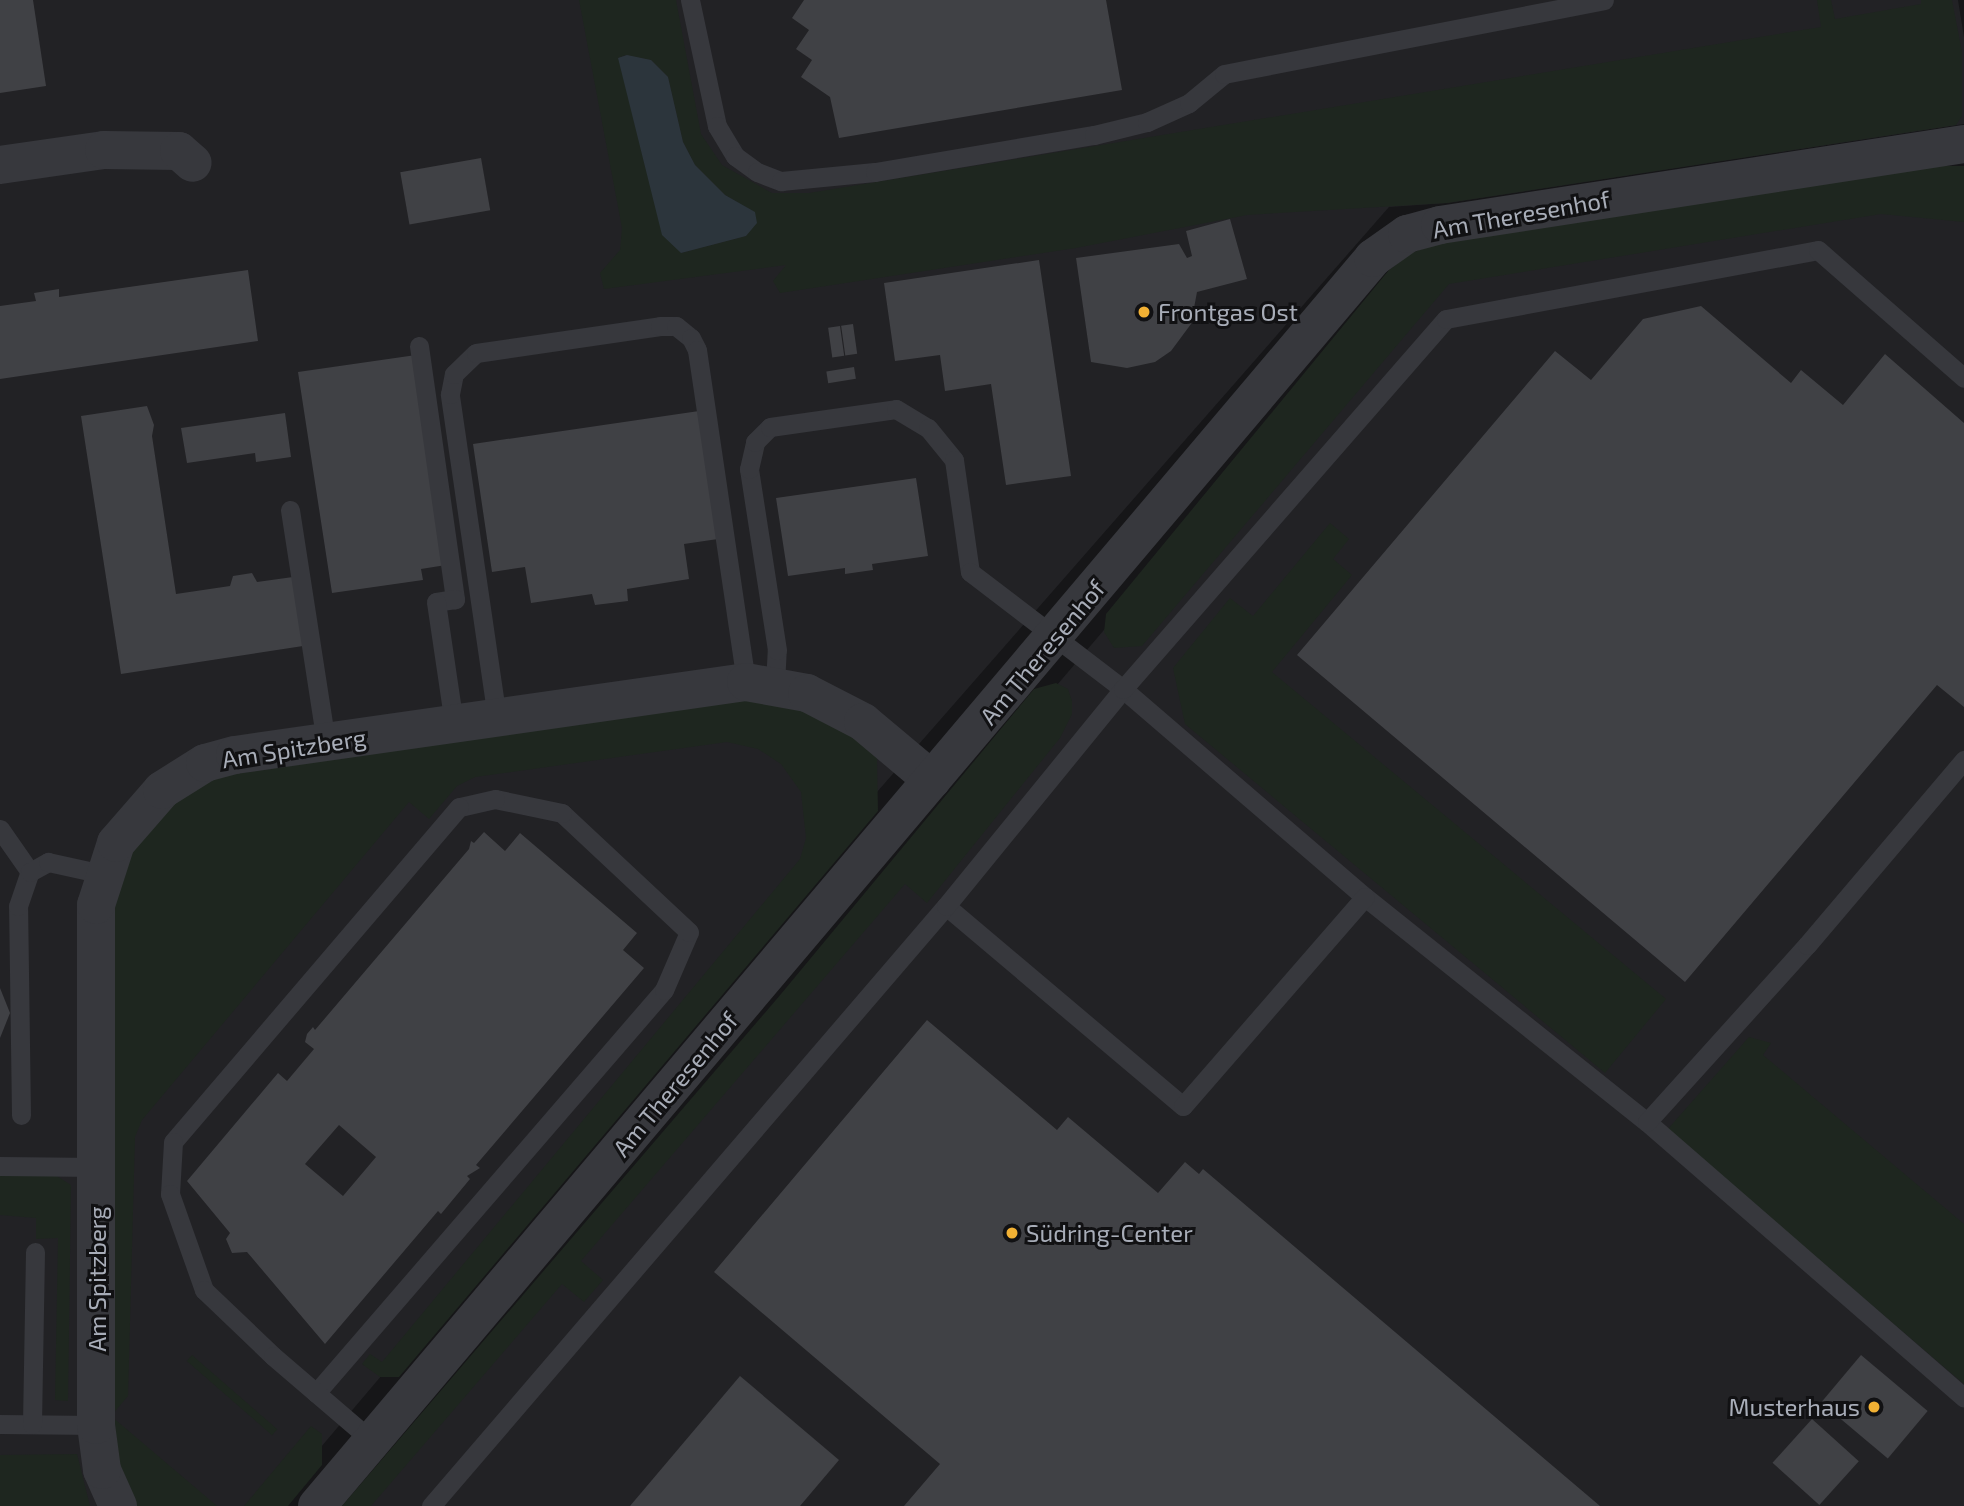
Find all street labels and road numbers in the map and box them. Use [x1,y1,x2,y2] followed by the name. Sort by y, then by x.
[1430,184,1612,244] street label: Am Theresenhof
[973,574,1111,730] street label: Am Theresenhof
[220,722,368,774] street label: Am Spitzberg
[606,1006,744,1162] street label: Am Theresenhof
[83,1206,111,1352] street label: Am Spitzberg

